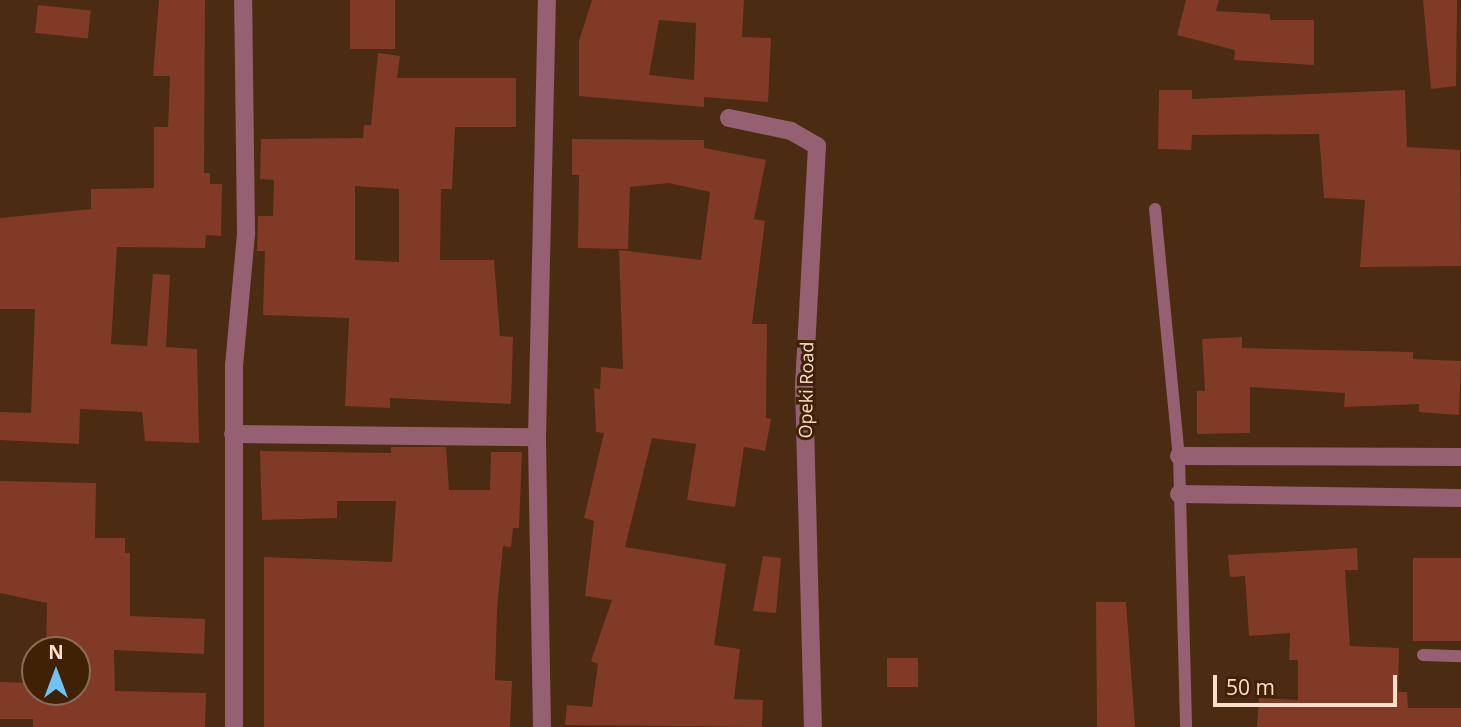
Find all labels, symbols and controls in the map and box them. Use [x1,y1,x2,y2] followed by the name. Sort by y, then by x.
[794,341,818,439] street label: Opeki Road
[21,636,91,706] north arrow
[48,639,64,665] text: N
[1216,660,1400,704] scale bar
[1226,673,1275,701] text: 50 m

